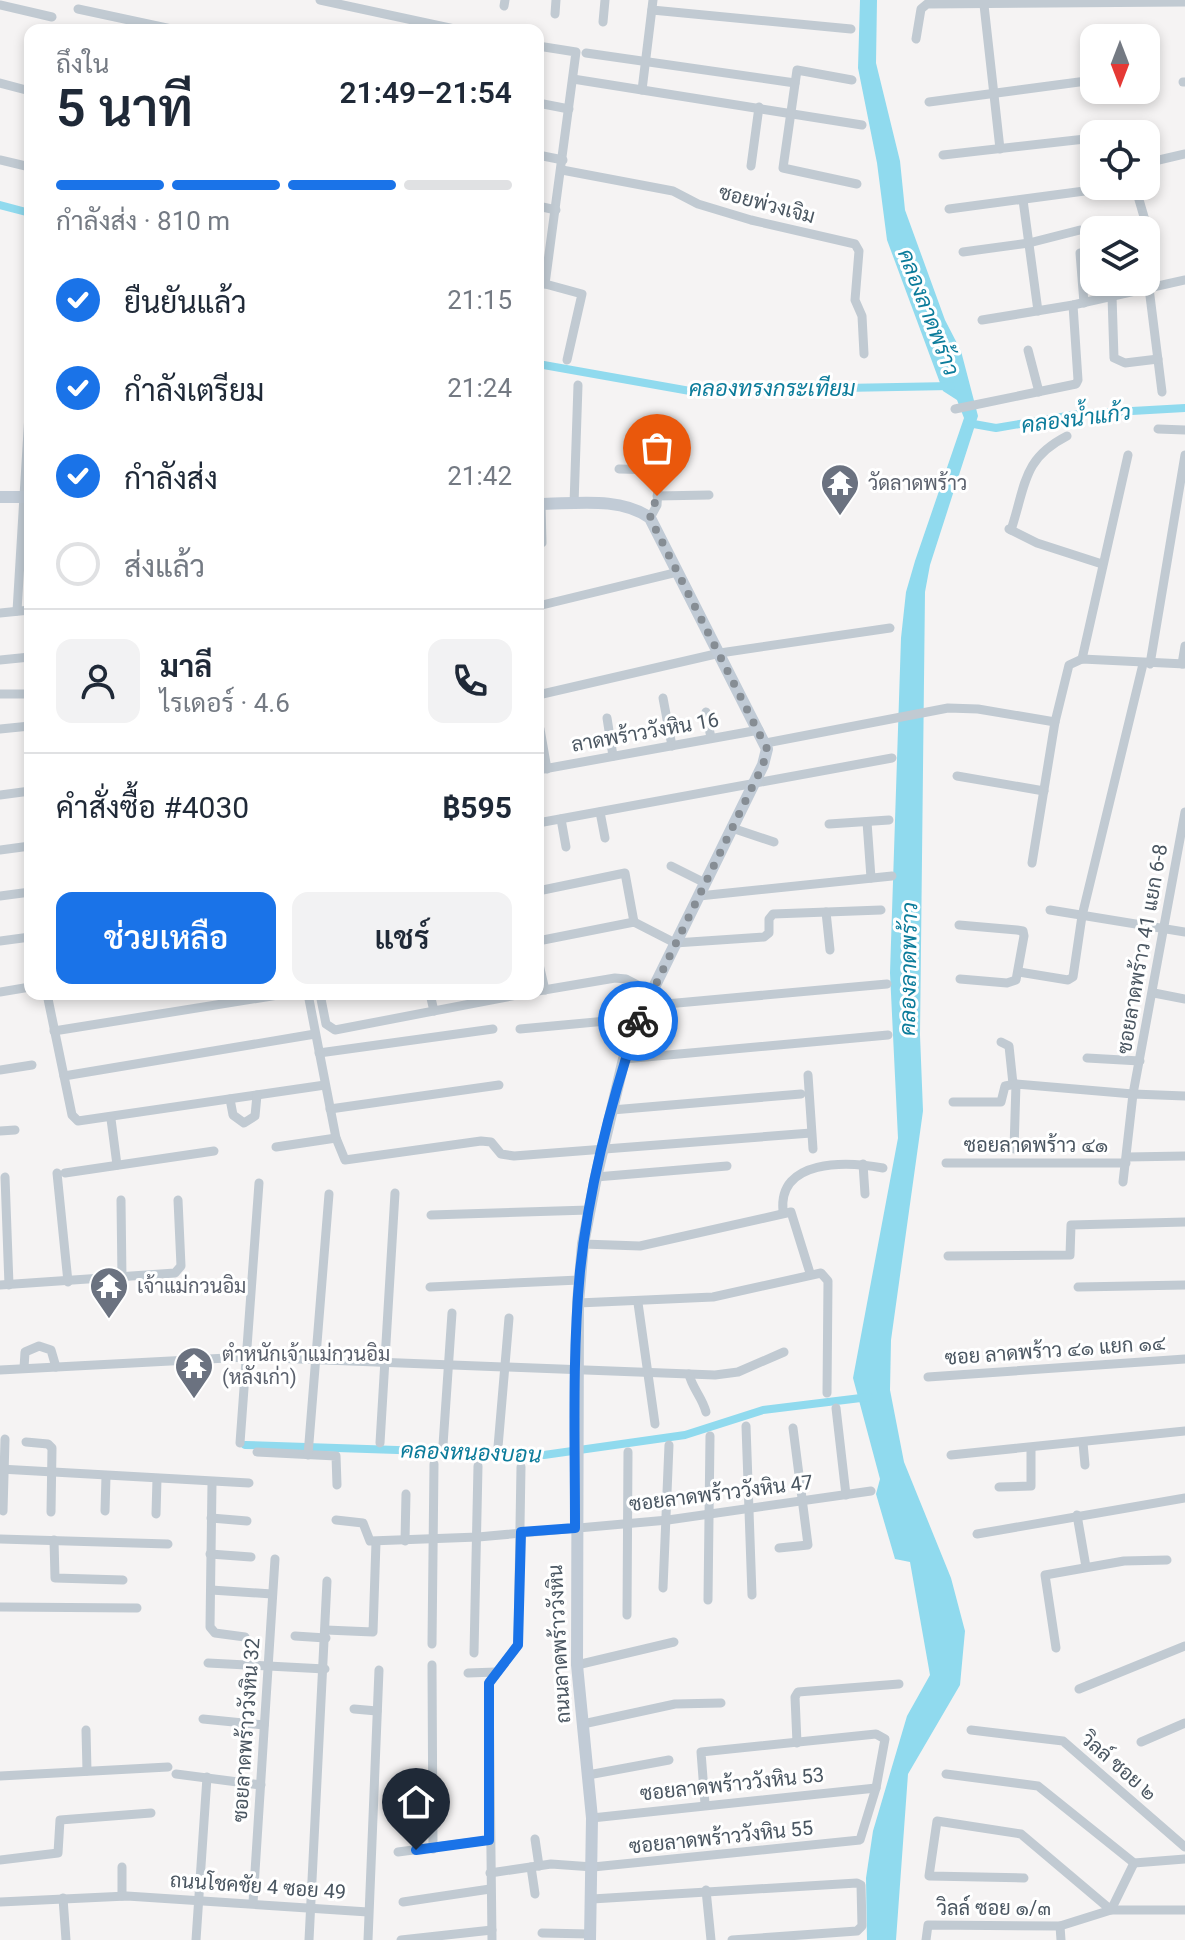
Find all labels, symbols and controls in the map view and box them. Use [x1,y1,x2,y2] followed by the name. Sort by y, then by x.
[1080,24,1160,104] north arrow
[1080,24,1160,296] map controls
[56,49,109,79] text: ถึงใน
[339,75,512,110] text: 21:49–21:54
[56,78,193,139] text: 5 นาที
[1080,120,1160,200] button: locate
[716,180,818,228] street label: ซอยพ่วงเจิม
[56,206,230,236] text: กำลังส่ง · 810 m
[1080,216,1160,296] button: layers
[893,245,965,379] water label: คลองลาดพร้าว
[56,278,100,322] icon: check
[124,285,247,320] text: ยืนยันแล้ว
[447,285,512,315] text: 21:15
[56,366,100,410] icon: check
[124,373,264,408] text: กำลังเตรียม
[447,373,512,403] text: 21:24
[689,375,856,401] water label: คลองทรงกระเทียม
[1019,392,1132,438] water label: คลองน้ำแก้ว
[623,414,691,496] pin
[635,426,679,470] icon: bag
[56,454,100,498] icon: check
[124,461,218,496] text: กำลังส่ง
[447,461,512,491] text: 21:42
[819,462,861,517] temple icon: วัดลาดพร้าว
[868,471,967,495] place label: วัดลาดพร้าว
[124,549,205,584] text: ส่งแล้ว
[56,639,140,723] button: person
[428,639,512,723] button: phone
[160,649,212,684] text: มาลี
[160,688,290,718] text: ไรเดอร์ · 4.6
[569,707,721,757] street label: ลาดพร้าววังหิน 16
[56,790,249,825] text: คำสั่งซื้อ #4030
[442,790,512,825] text: ฿595
[1112,842,1172,1056] street label: ซอยลาดพร้าว 41 แยก 6-8
[56,892,276,984] button: ช่วยเหลือ
[292,892,512,984] button: แชร์
[894,902,922,1036] water label: คลองลาดพร้าว
[598,981,678,1061] courier
[616,999,660,1043] icon: bike
[964,1133,1108,1157] street label: ซอยลาดพร้าว ๔๑
[88,1265,130,1320] temple icon: เจ้าแม่กวนอิม
[137,1274,246,1298] place label: เจ้าแม่กวนอิม
[944,1330,1167,1370] street label: ซอย ลาดพร้าว ๔๑ แยก ๑๔
[222,1342,390,1389] place label: ตำหนักเจ้าแม่กวนอิม (หลังเก่า)
[173,1345,215,1400] temple icon: ตำหนักเจ้าแม่กวนอิม (หลังเก่า)
[400,1438,542,1467] water label: คลองหนองบอน
[628,1470,814,1516] street label: ซอยลาดพร้าววังหิน 47
[543,1564,575,1724] street label: ถนนลาดพร้าววังหิน
[228,1637,264,1823] street label: ซอยลาดพร้าววังหิน 32
[1075,1724,1163,1805] street label: วิลล์ ซอย ๒
[639,1762,825,1806] street label: ซอยลาดพร้าววังหิน 53
[382,1768,450,1850] pin
[394,1780,438,1824] icon: home
[628,1815,814,1859] street label: ซอยลาดพร้าววังหิน 55
[169,1867,347,1904] street label: ถนนโชคชัย 4 ซอย 49
[936,1894,1051,1920] street label: วิลล์ ซอย ๑/๓

